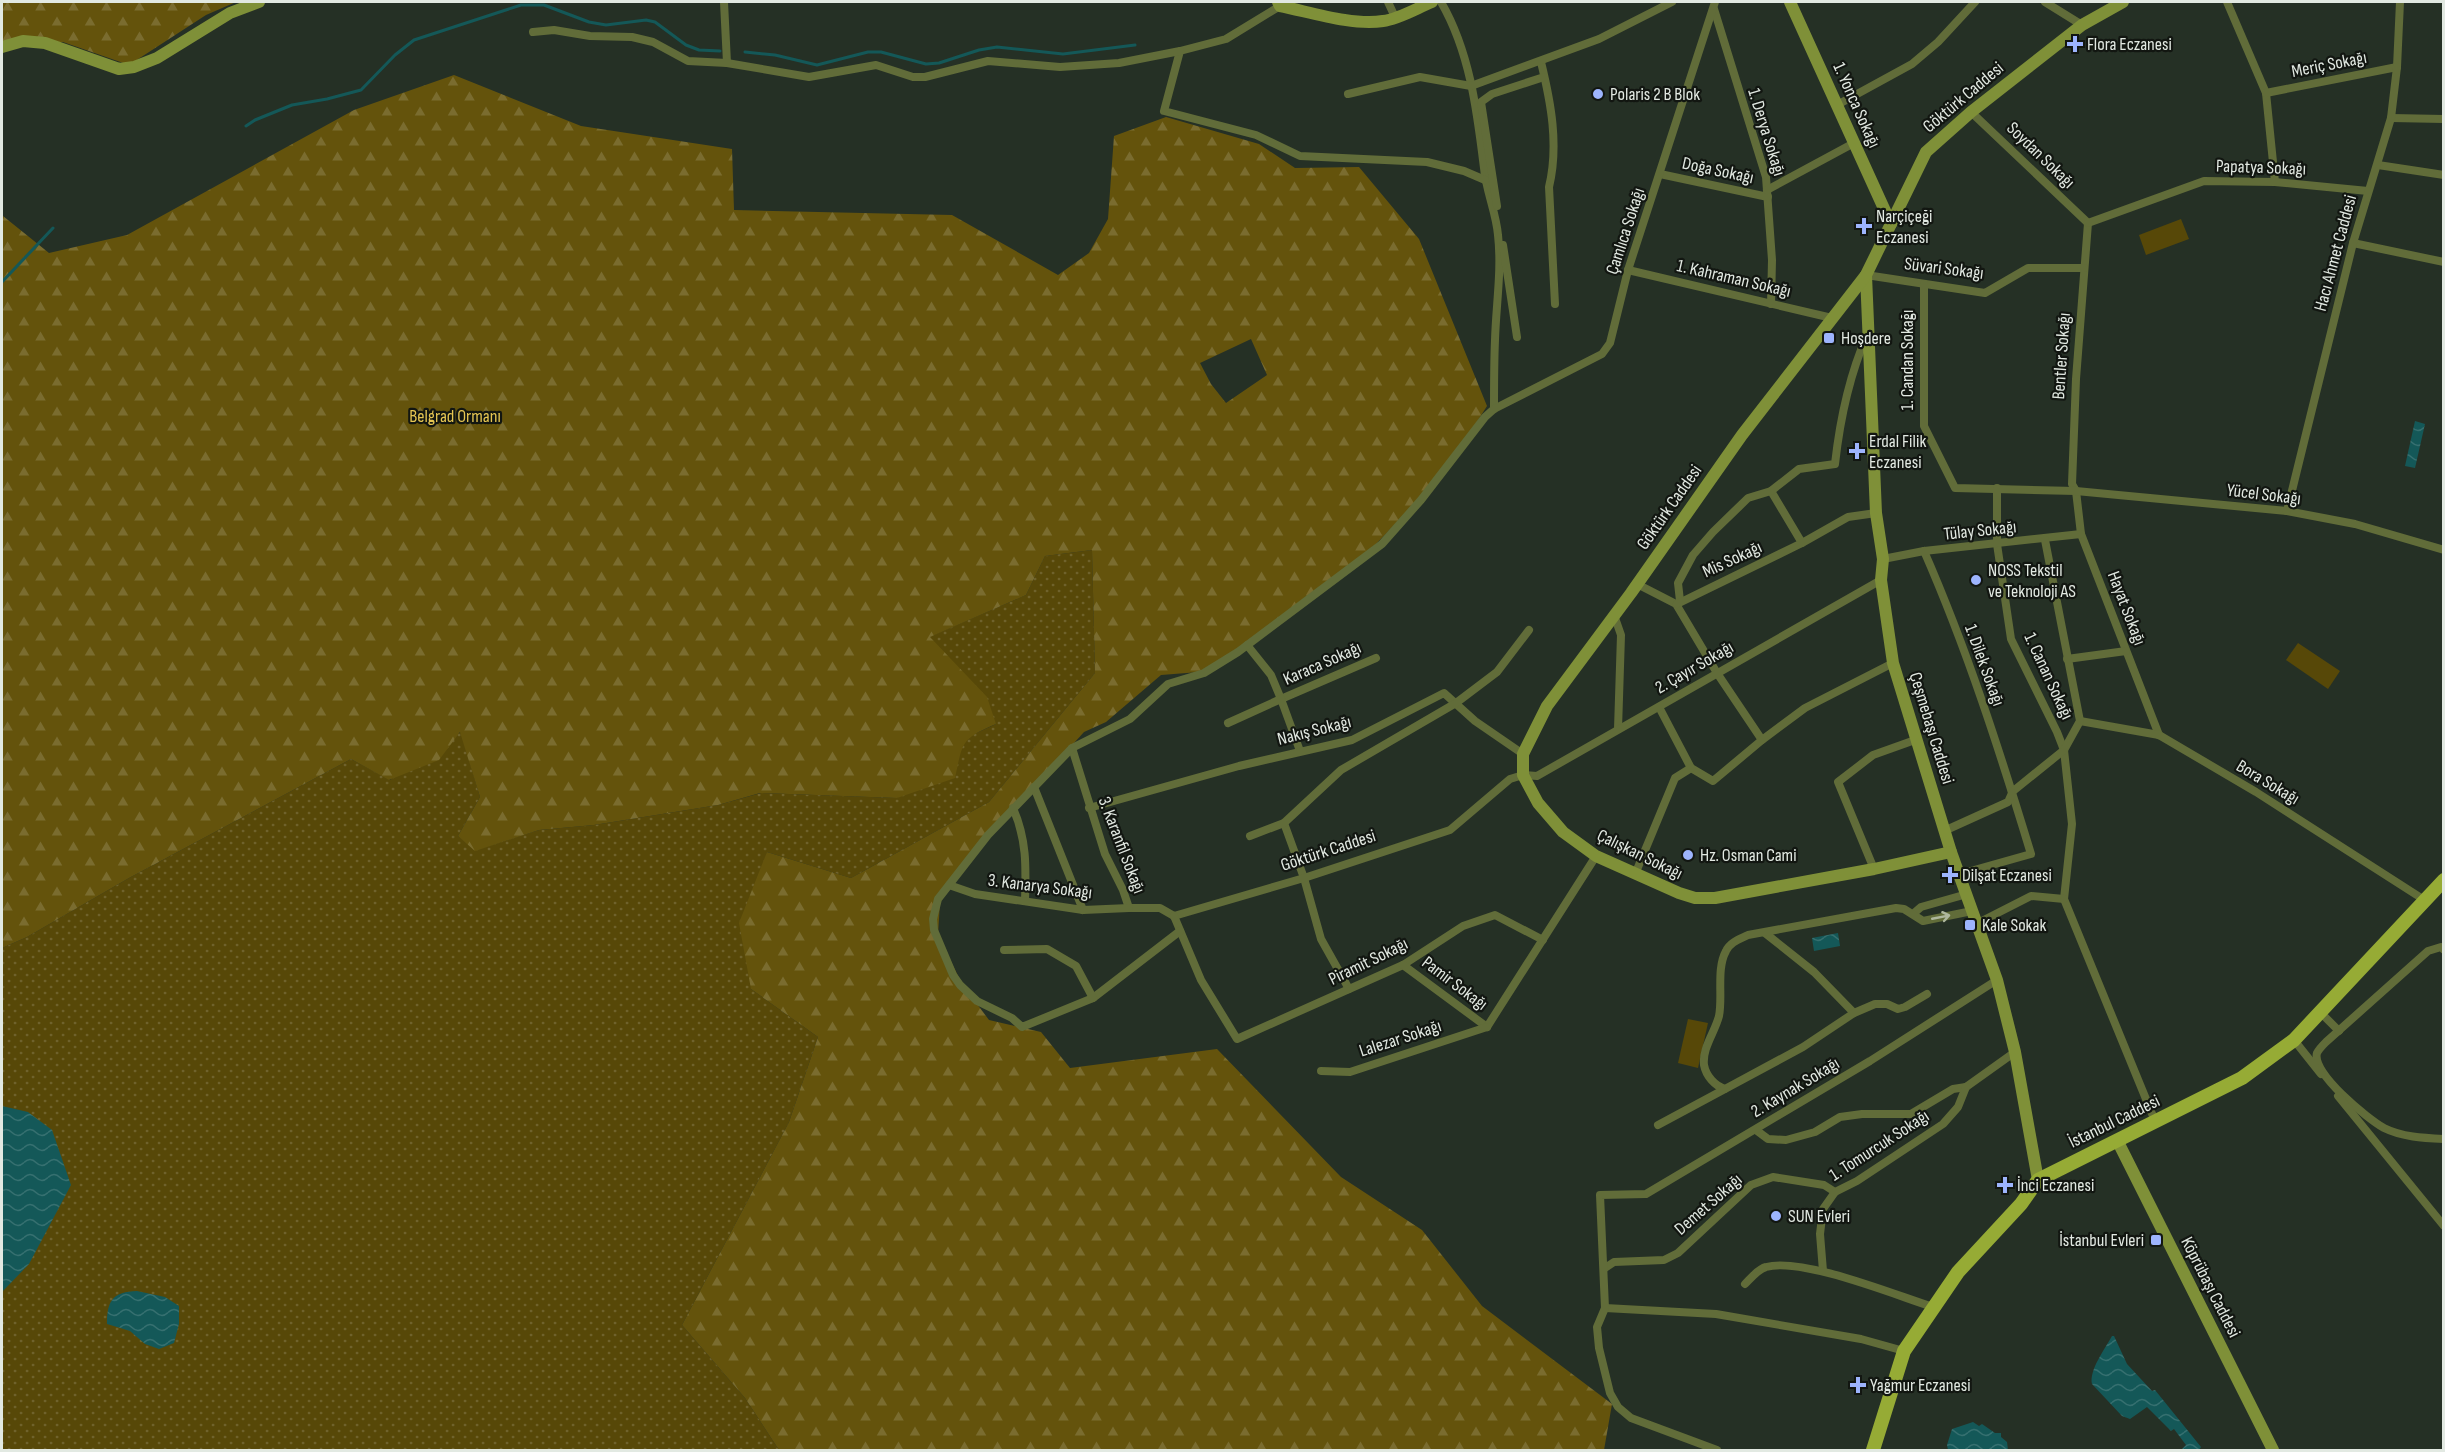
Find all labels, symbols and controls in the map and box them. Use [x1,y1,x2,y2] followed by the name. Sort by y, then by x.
[2087,34,2172,55] place label: Flora Eczanesi
[2068,37,2082,51] marker: Flora Eczanesi
[2290,47,2368,82] street label: Meriç Sokağı
[1919,58,2008,137] street label: Göktürk Caddesi
[1828,59,1885,151] street label: 1. Yonca Sokağı
[1610,84,1700,105] place label: Polaris 2 B Blok
[1743,86,1790,178] street label: 1. Derya Sokağı
[1591,87,1605,101] marker: Polaris 2 B Blok
[2002,118,2079,193] street label: Soydan Sokağı
[1680,153,1756,188] street label: Doğa Sokağı
[2216,155,2306,180] street label: Papatya Sokağı
[1602,185,1649,277] street label: Çamlıca Sokağı
[2310,193,2361,314] street label: Hacı Ahmet Caddesi
[1876,206,1932,248] place label: Narçiçeği Eczanesi
[1857,219,1871,233] marker: Narçiçeği Eczanesi
[1903,253,1985,284] street label: Süvari Sokağı
[1675,255,1793,302] street label: 1. Kahraman Sokağı
[1897,310,1918,410] street label: 1. Candan Sokağı
[2048,312,2075,400] street label: Bentler Sokağı
[1841,328,1891,349] place label: Hoşdere
[1822,331,1836,345] marker: Hoşdere
[409,406,501,427] park label: Belgrad Ormanı
[1869,431,1926,473] place label: Erdal Filik Eczanesi
[1850,444,1864,458] marker: Erdal Filik Eczanesi
[1632,461,1706,554] street label: Göktürk Caddesi
[2226,480,2302,509] street label: Yücel Sokağı
[1943,516,2017,545] street label: Tülay Sokağı
[1699,537,1765,582] street label: Mis Sokağı
[1988,560,2076,602] place label: NOSS Tekstil ve Teknoloji AS
[2103,568,2150,648] street label: Hayat Sokağı
[1969,573,1983,587] marker: NOSS Tekstil ve Teknoloji AS
[1960,622,2009,709] street label: 1. Dilek Sokağı
[2019,630,2078,723] street label: 1. Canan Sokağı
[1280,637,1364,690] street label: Karaca Sokağı
[1651,637,1737,698] street label: 2. Çayır Sokağı
[1905,670,1958,786] street label: Çeşmebaşı Caddesi
[1275,711,1353,750] street label: Nakış Sokağı
[2232,755,2303,809] street label: Bora Sokağı
[1093,794,1150,896] street label: 3. Karanfil Sokağı
[1278,825,1378,876] street label: Göktürk Caddesi
[1594,825,1686,884] street label: Çalışkan Sokağı
[1700,845,1797,866] place label: Hz. Osman Cami
[1681,848,1695,862] marker: Hz. Osman Cami
[1962,865,2052,886] place label: Dilşat Eczanesi
[1943,868,1957,882] marker: Dilşat Eczanesi
[987,870,1093,903] street label: 3. Kanarya Sokağı
[1931,911,1950,922] one-way arrow
[1982,915,2046,936] place label: Kale Sokak
[1963,918,1977,932] marker: Kale Sokak
[1325,933,1411,990] street label: Piramit Sokağı
[1418,952,1492,1015] street label: Pamir Sokağı
[1356,1015,1444,1062] street label: Lalezar Sokağı
[1747,1053,1843,1122] street label: 2. Kaynak Sokağı
[2065,1090,2163,1153] street label: İstanbul Caddesi
[1826,1105,1933,1185] street label: 1. Tomurcuk Sokağı
[1670,1169,1746,1239] street label: Demet Sokağı
[2017,1175,2094,1196] place label: İnci Eczanesi
[1998,1178,2012,1192] marker: İnci Eczanesi
[1788,1206,1850,1227] place label: SUN Evleri
[1769,1209,1783,1223] marker: SUN Evleri
[2059,1230,2144,1251] place label: İstanbul Evleri
[2149,1233,2163,1247] marker: İstanbul Evleri
[2176,1233,2245,1341] street label: Köprübaşı Caddesi
[1870,1375,1970,1396] place label: Yağmur Eczanesi
[1851,1378,1865,1392] marker: Yağmur Eczanesi

